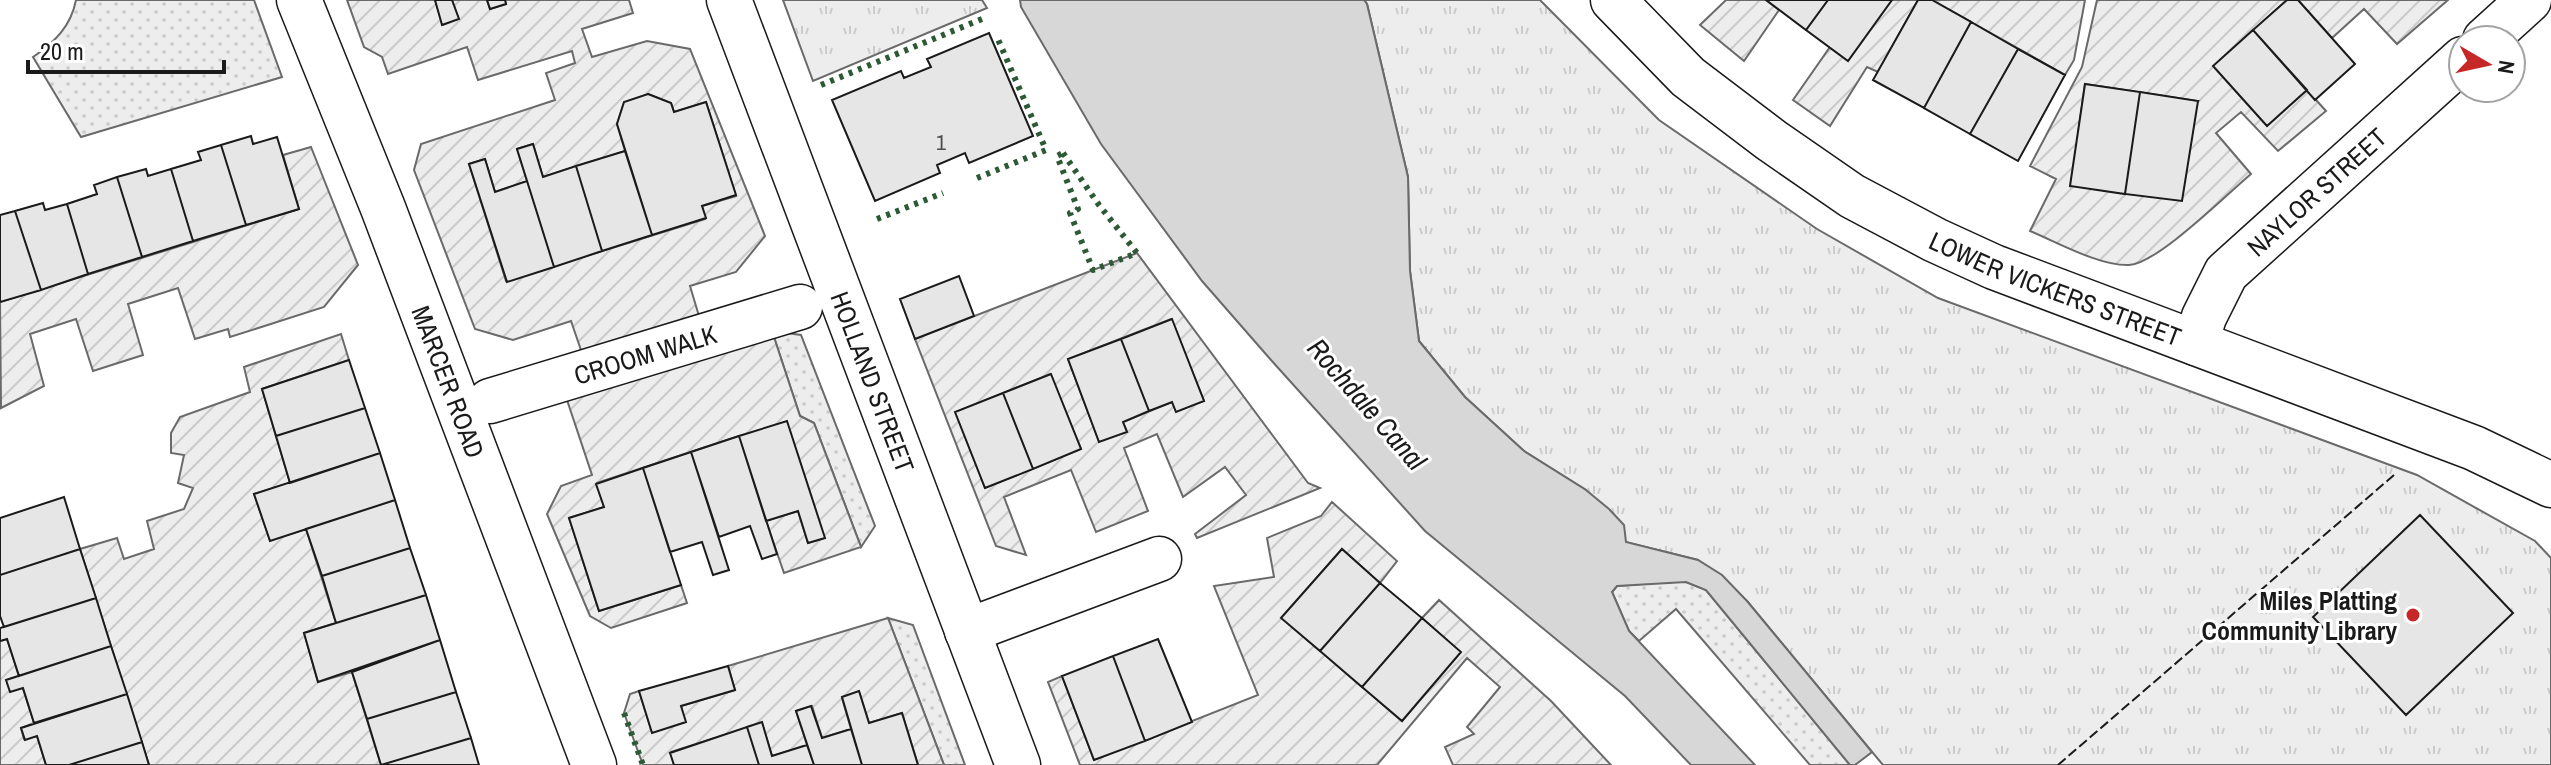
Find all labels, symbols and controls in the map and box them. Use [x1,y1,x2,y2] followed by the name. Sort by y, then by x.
[28,24,224,74] scale bar
[2447,24,2527,104] north arrow
[40,35,84,67] text: 20 m
[2491,58,2523,76] text: N
[2239,119,2393,264] street label: NAYLOR STREET
[936,127,946,157] house number: 1
[1924,222,2186,354] street label: LOWER VICKERS STREET
[823,286,923,477] street label: HOLLAND STREET
[404,301,493,463] street label: MARCER ROAD
[569,316,721,392] street label: CROOM WALK
[1299,330,1436,479] water label: Rochdale Canal
[2202,583,2397,648] place label: Miles Platting Community Library
[2404,606,2422,624] marker: Miles Platting Community Library

